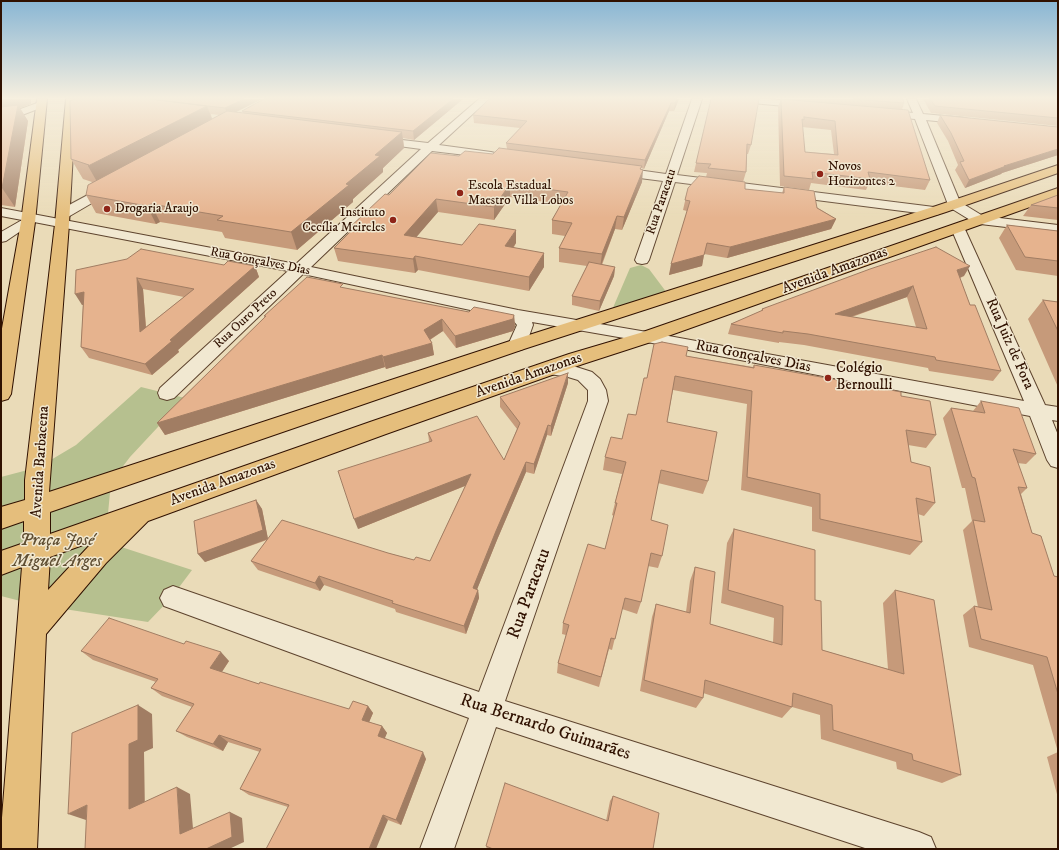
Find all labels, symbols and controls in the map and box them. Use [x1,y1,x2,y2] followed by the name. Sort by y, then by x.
[828,159,895,190] place label: Novos Horizontes 2
[644,167,680,237] street label: Rua Paracatu
[815,169,825,179] marker: Novos Horizontes 2
[468,178,573,209] place label: Escola Estadual Maestro Villa Lobos
[455,188,465,198] marker: Escola Estadual Maestro Villa Lobos
[115,201,199,217] place label: Drogaria Araujo
[102,204,112,214] marker: Drogaria Araujo
[302,205,385,236] place label: Instituto Cecília Meireles
[388,215,398,225] marker: Instituto Cecília Meireles
[780,244,890,298] street label: Avenida Amazonas
[209,245,311,279] street label: Rua Gonçalves Dias
[211,286,281,352] street label: Rua Ouro Preto
[981,296,1037,392] street label: Rua Juiz de Fora
[694,337,812,377] street label: Rua Gonçalves Dias
[474,349,584,403] street label: Avenida Amazonas
[836,360,892,395] place label: Colégio Bernoulli
[823,373,833,383] marker: Colégio Bernoulli
[28,405,54,519] street label: Avenida Barbacena
[168,456,278,510] street label: Avenida Amazonas
[12,530,102,572] park label: Praça José Miguel Arges
[504,546,556,642] street label: Rua Paracatu
[457,690,633,766] street label: Rua Bernardo Guimarães

